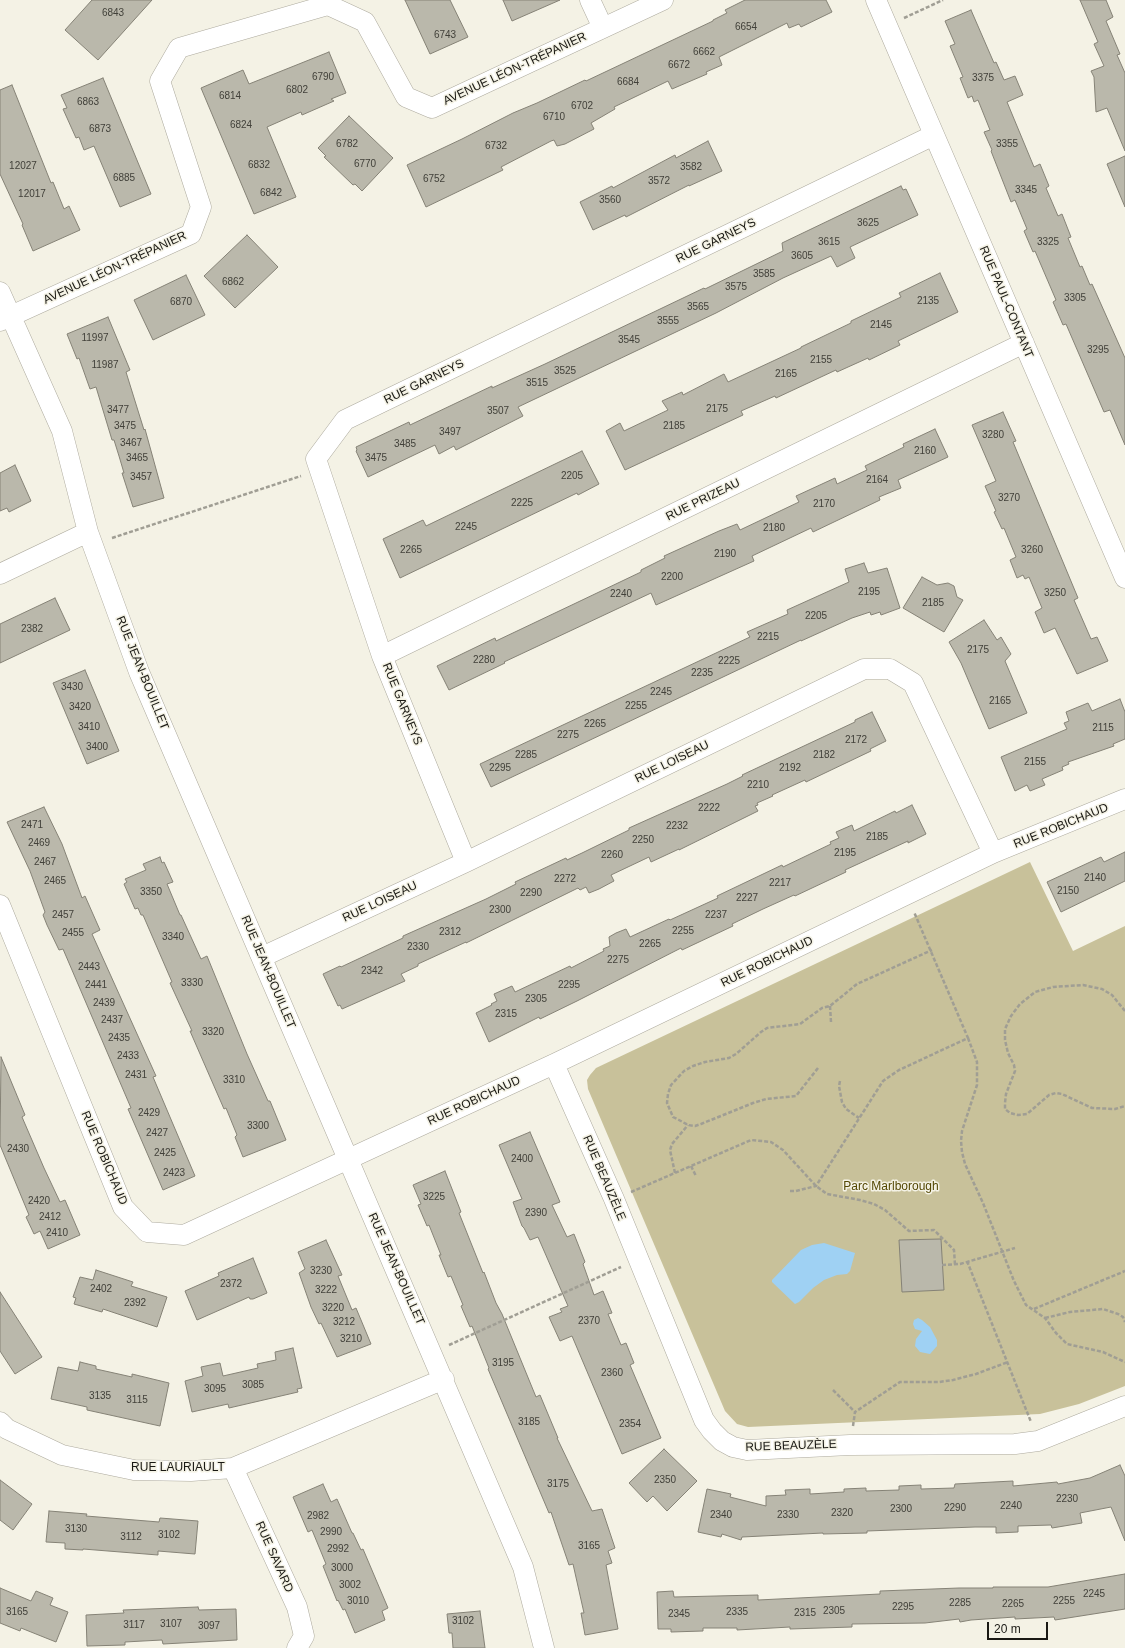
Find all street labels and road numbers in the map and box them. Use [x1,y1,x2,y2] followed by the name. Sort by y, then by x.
[441,29,589,109] street label: AVENUE LÉON-TRÉPANIER
[674,215,758,267] street label: RUE GARNEYS
[41,228,189,308] street label: AVENUE LÉON-TRÉPANIER
[976,244,1036,360] street label: RUE PAUL-CONTANT
[382,356,466,408] street label: RUE GARNEYS
[664,476,742,524] street label: RUE PRIZEAU
[113,614,171,732] street label: RUE JEAN-BOUILLET
[379,661,425,747] street label: RUE GARNEYS
[633,738,711,786] street label: RUE LOISEAU
[1012,800,1110,852] street label: RUE ROBICHAUD
[340,878,420,926] street label: RUE LOISEAU
[238,913,298,1031] street label: RUE JEAN-BOUILLET
[719,933,815,991] street label: RUE ROBICHAUD
[425,1073,523,1129] street label: RUE ROBICHAUD
[78,1109,130,1207] street label: RUE ROBICHAUD
[580,1133,628,1223] street label: RUE BEAUZÈLE
[365,1211,427,1327] street label: RUE JEAN-BOUILLET
[745,1437,837,1455] street label: RUE BEAUZÈLE
[131,1461,225,1475] street label: RUE LAURIAULT
[252,1519,296,1595] street label: RUE SAVARD

